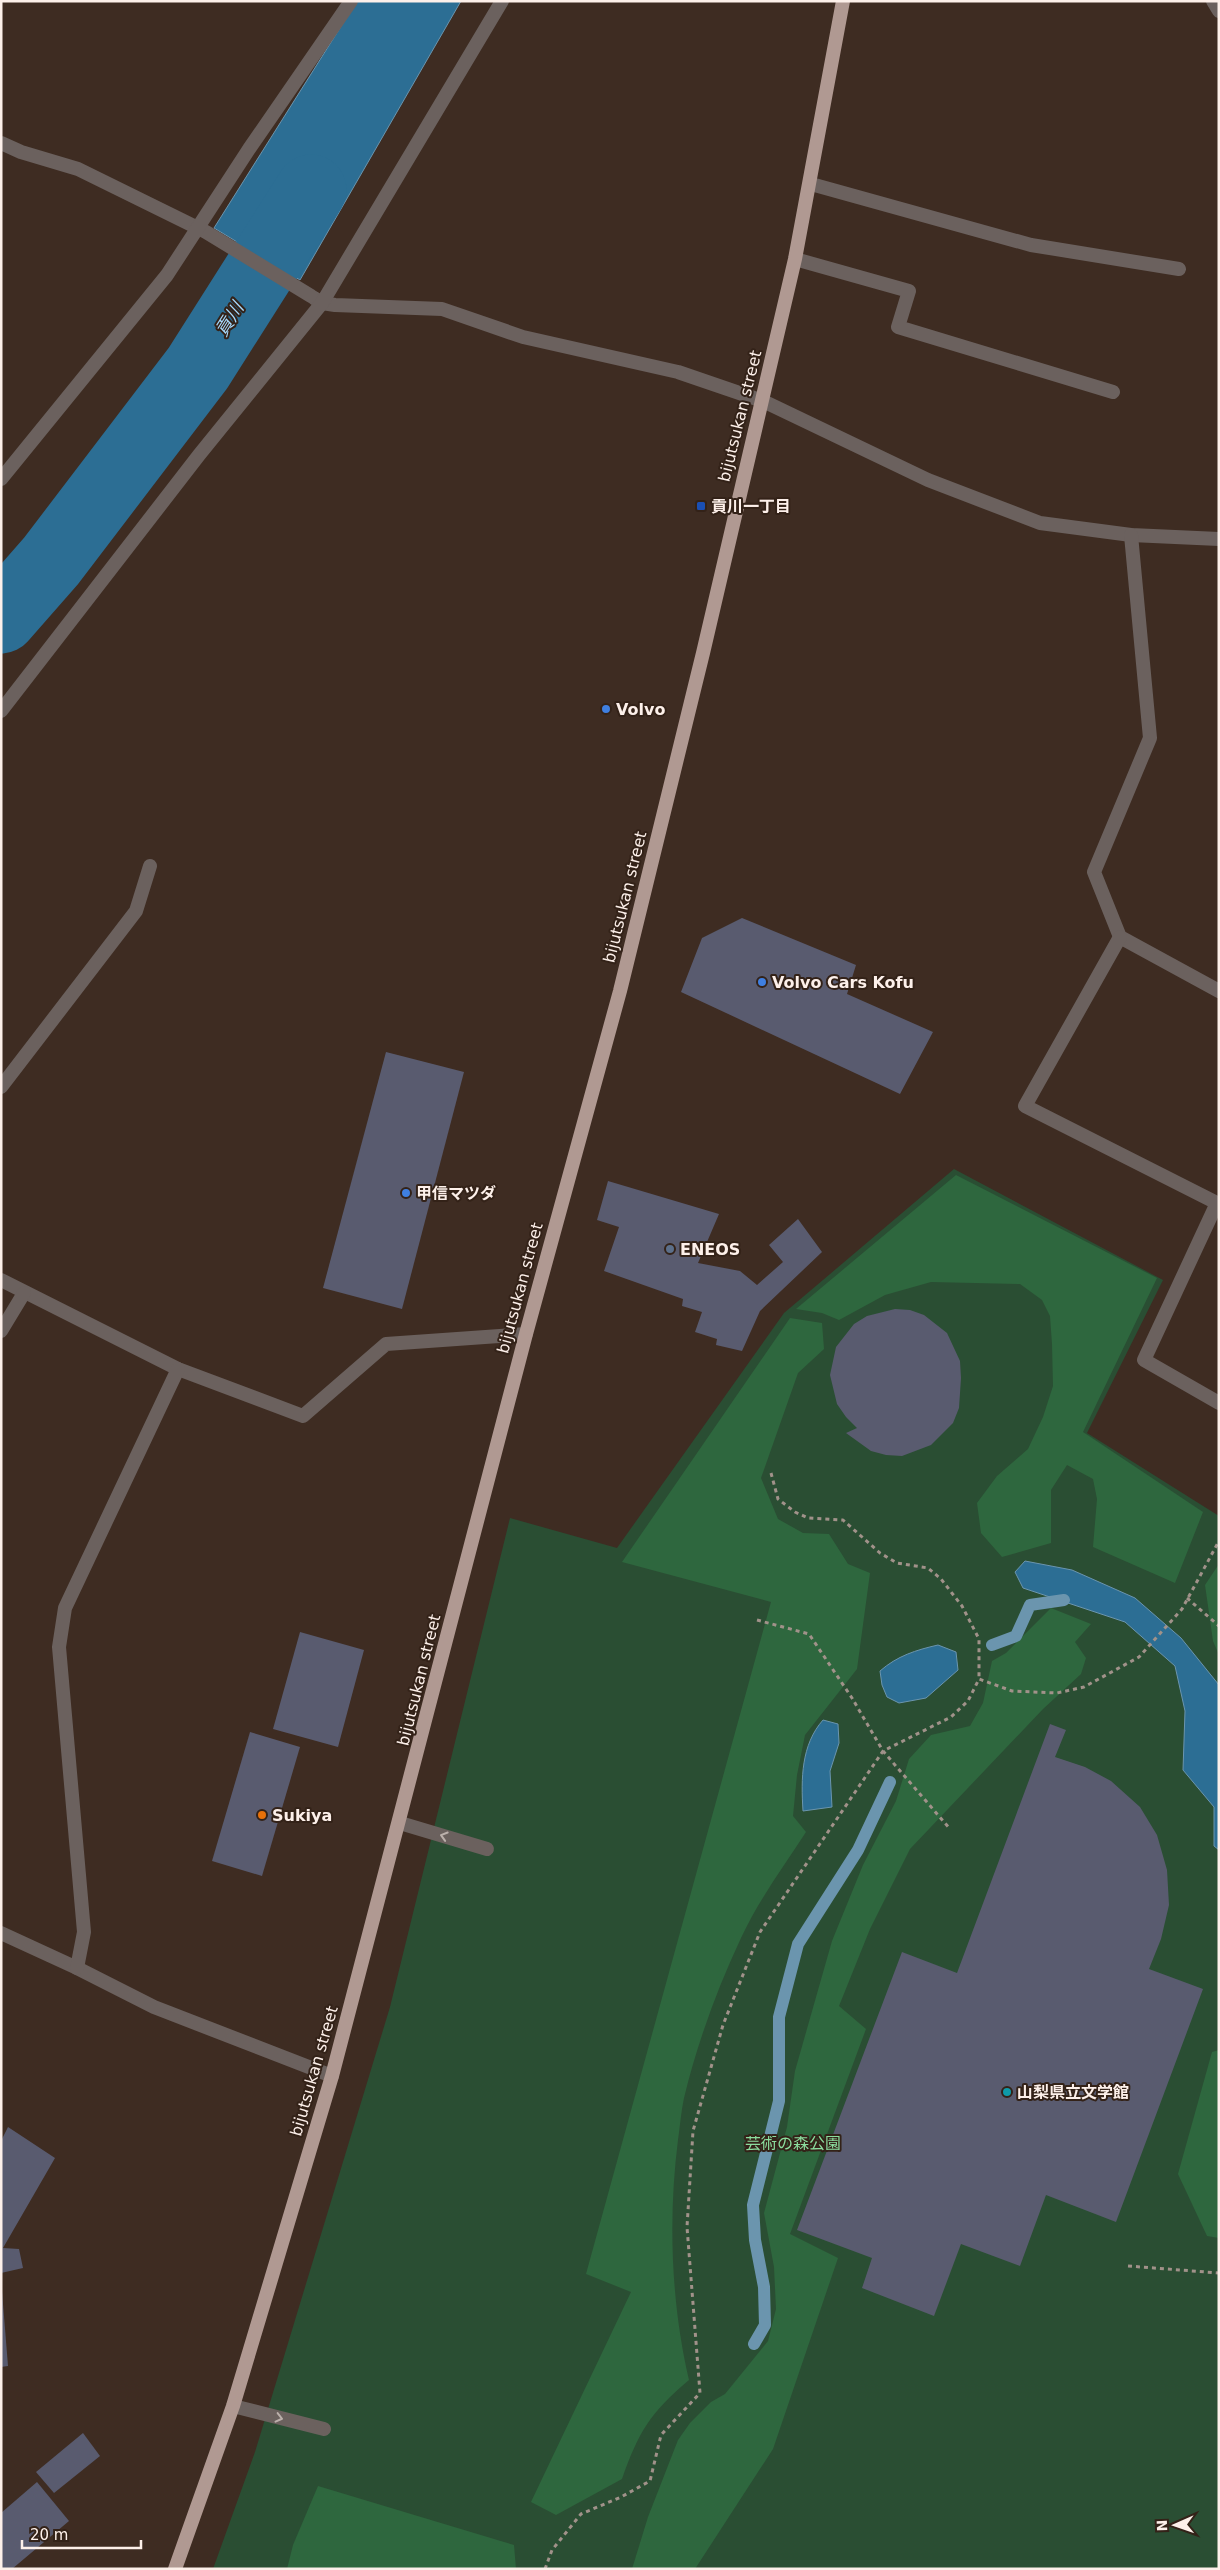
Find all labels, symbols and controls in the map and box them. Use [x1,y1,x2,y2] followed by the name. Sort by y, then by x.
[211,296,249,340] water label: 貢川
[714,348,766,484] street label: bijutsukan street
[711,497,791,516] place label: 貢川一丁目
[695,500,707,512] marker: 貢川一丁目
[616,700,665,719] place label: Volvo
[600,703,612,715] marker: Volvo
[599,829,651,965] street label: bijutsukan street
[772,973,914,992] place label: Volvo Cars Kofu
[756,976,768,988] marker: Volvo Cars Kofu
[416,1184,496,1203] place label: 甲信マツダ
[400,1187,412,1199] marker: 甲信マツダ
[493,1220,547,1356] street label: bijutsukan street
[680,1240,740,1259] place label: ENEOS
[664,1243,676,1255] marker: ENEOS
[393,1612,445,1748] street label: bijutsukan street
[272,1806,332,1825] place label: Sukiya
[256,1809,268,1821] marker: Sukiya
[440,1832,448,1842] one-way arrow
[286,2004,342,2138] street label: bijutsukan street
[1017,2083,1129,2102] place label: 山梨県立文学館
[1001,2086,1013,2098] marker: 山梨県立文学館
[745,2134,841,2153] park label: 芸術の森公園
[274,2412,282,2422] one-way arrow
[1150,2500,1200,2550] north arrow
[22,2518,141,2550] scale bar
[1154,2519,1170,2532] text: N
[30,2526,68,2544] text: 20 m

